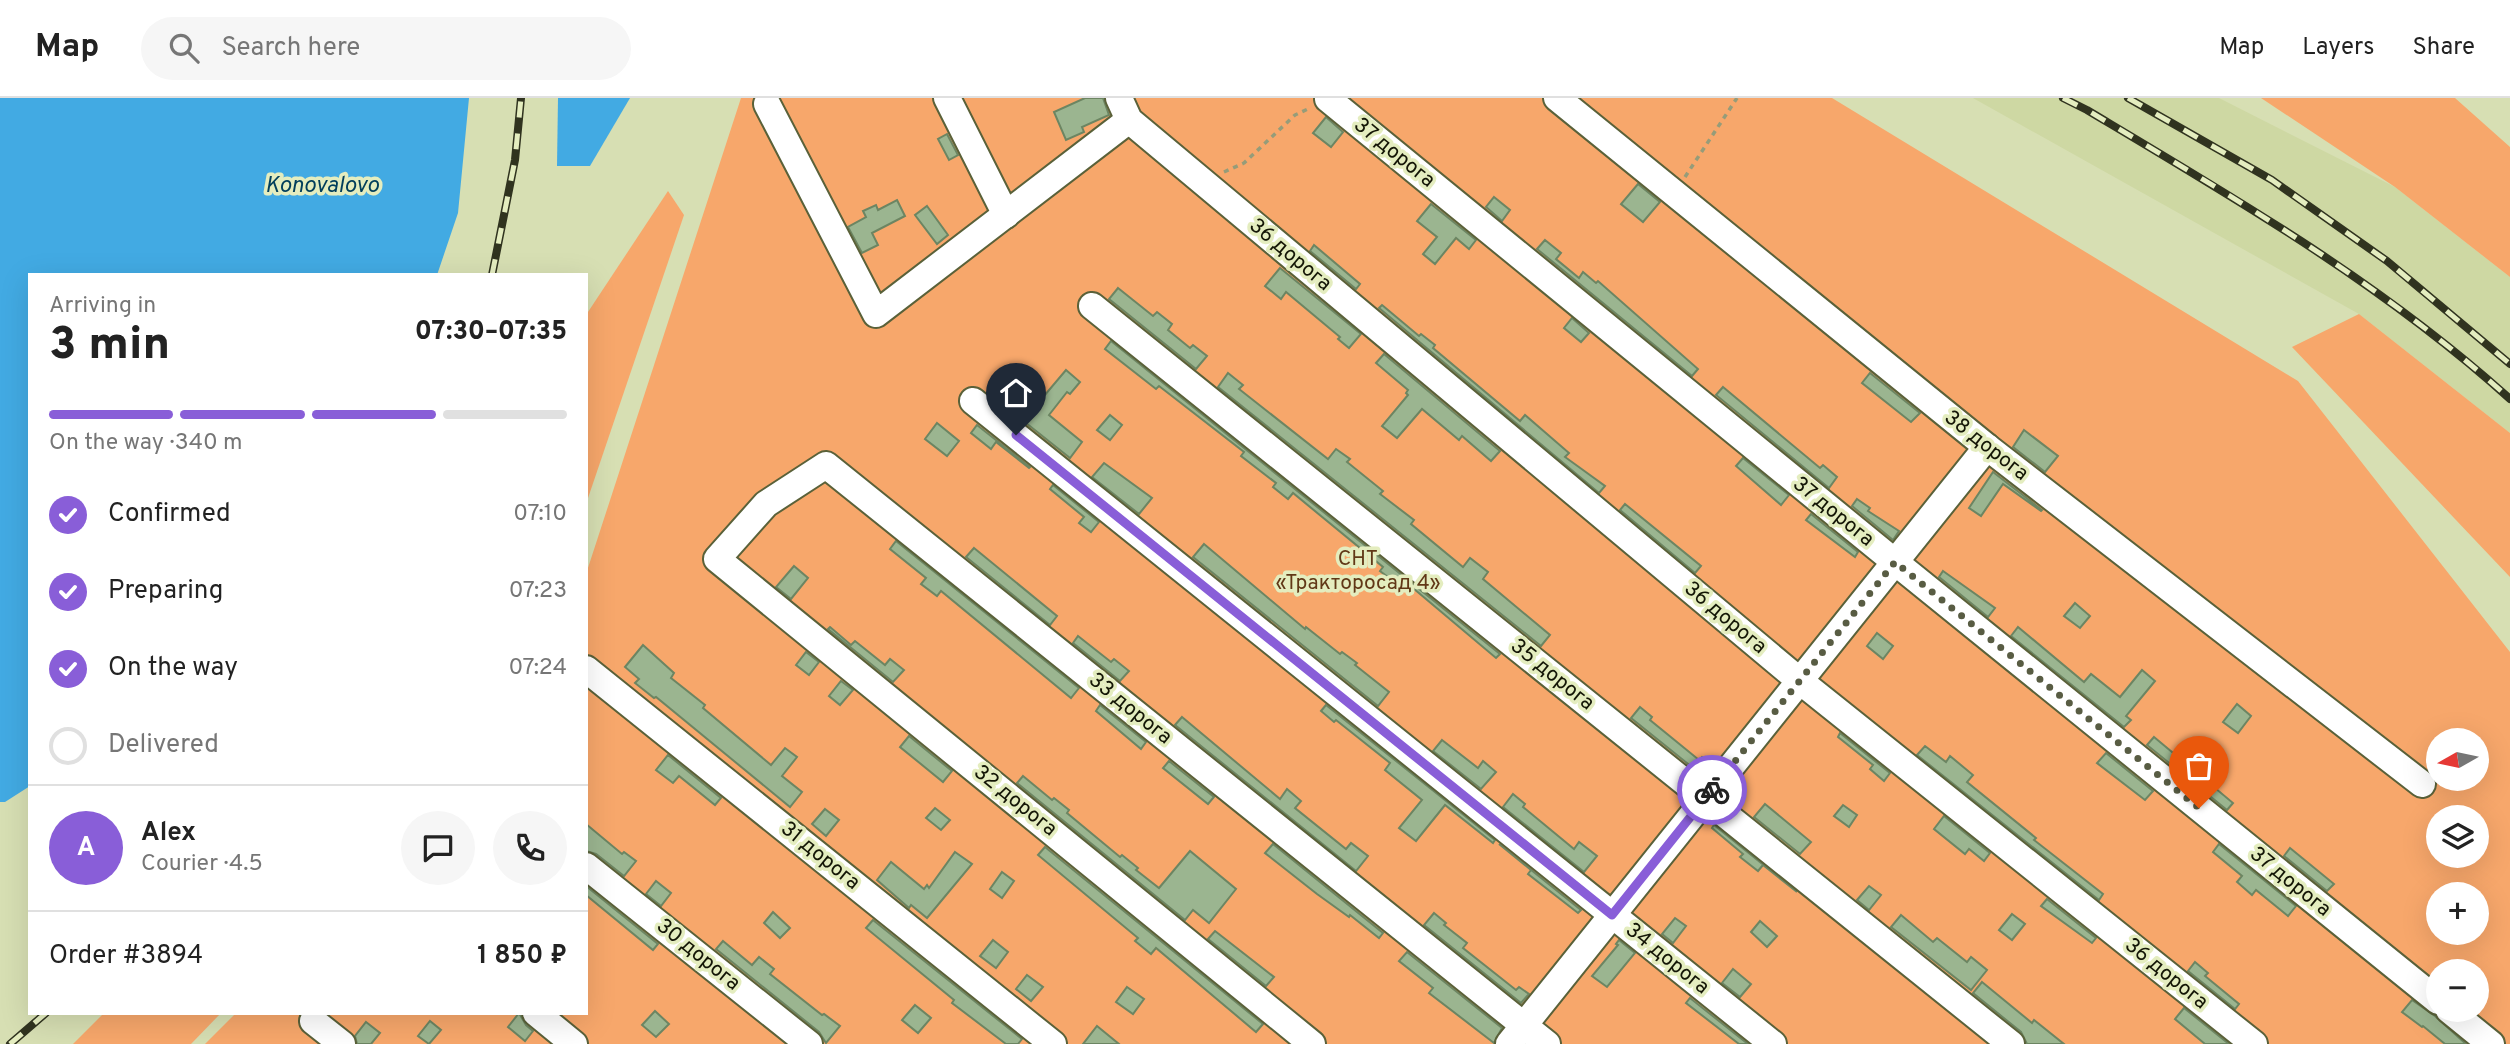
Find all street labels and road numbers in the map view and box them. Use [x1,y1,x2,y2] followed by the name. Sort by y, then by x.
[1348,112,1440,194] street label: 37 дорога
[1243,213,1337,297] street label: 36 дорога
[1938,405,2034,487] street label: 38 дорога
[1787,471,1879,553] street label: 37 дорога
[1678,576,1772,660] street label: 36 дорога
[1505,633,1599,717] street label: 35 дорога
[1083,667,1177,751] street label: 33 дорога
[968,759,1062,843] street label: 32 дорога
[775,816,865,896] street label: 31 дорога
[2244,841,2336,923] street label: 37 дорога
[650,913,746,997] street label: 30 дорога
[1620,917,1714,1001] street label: 34 дорога
[2119,932,2213,1016] street label: 36 дорога

